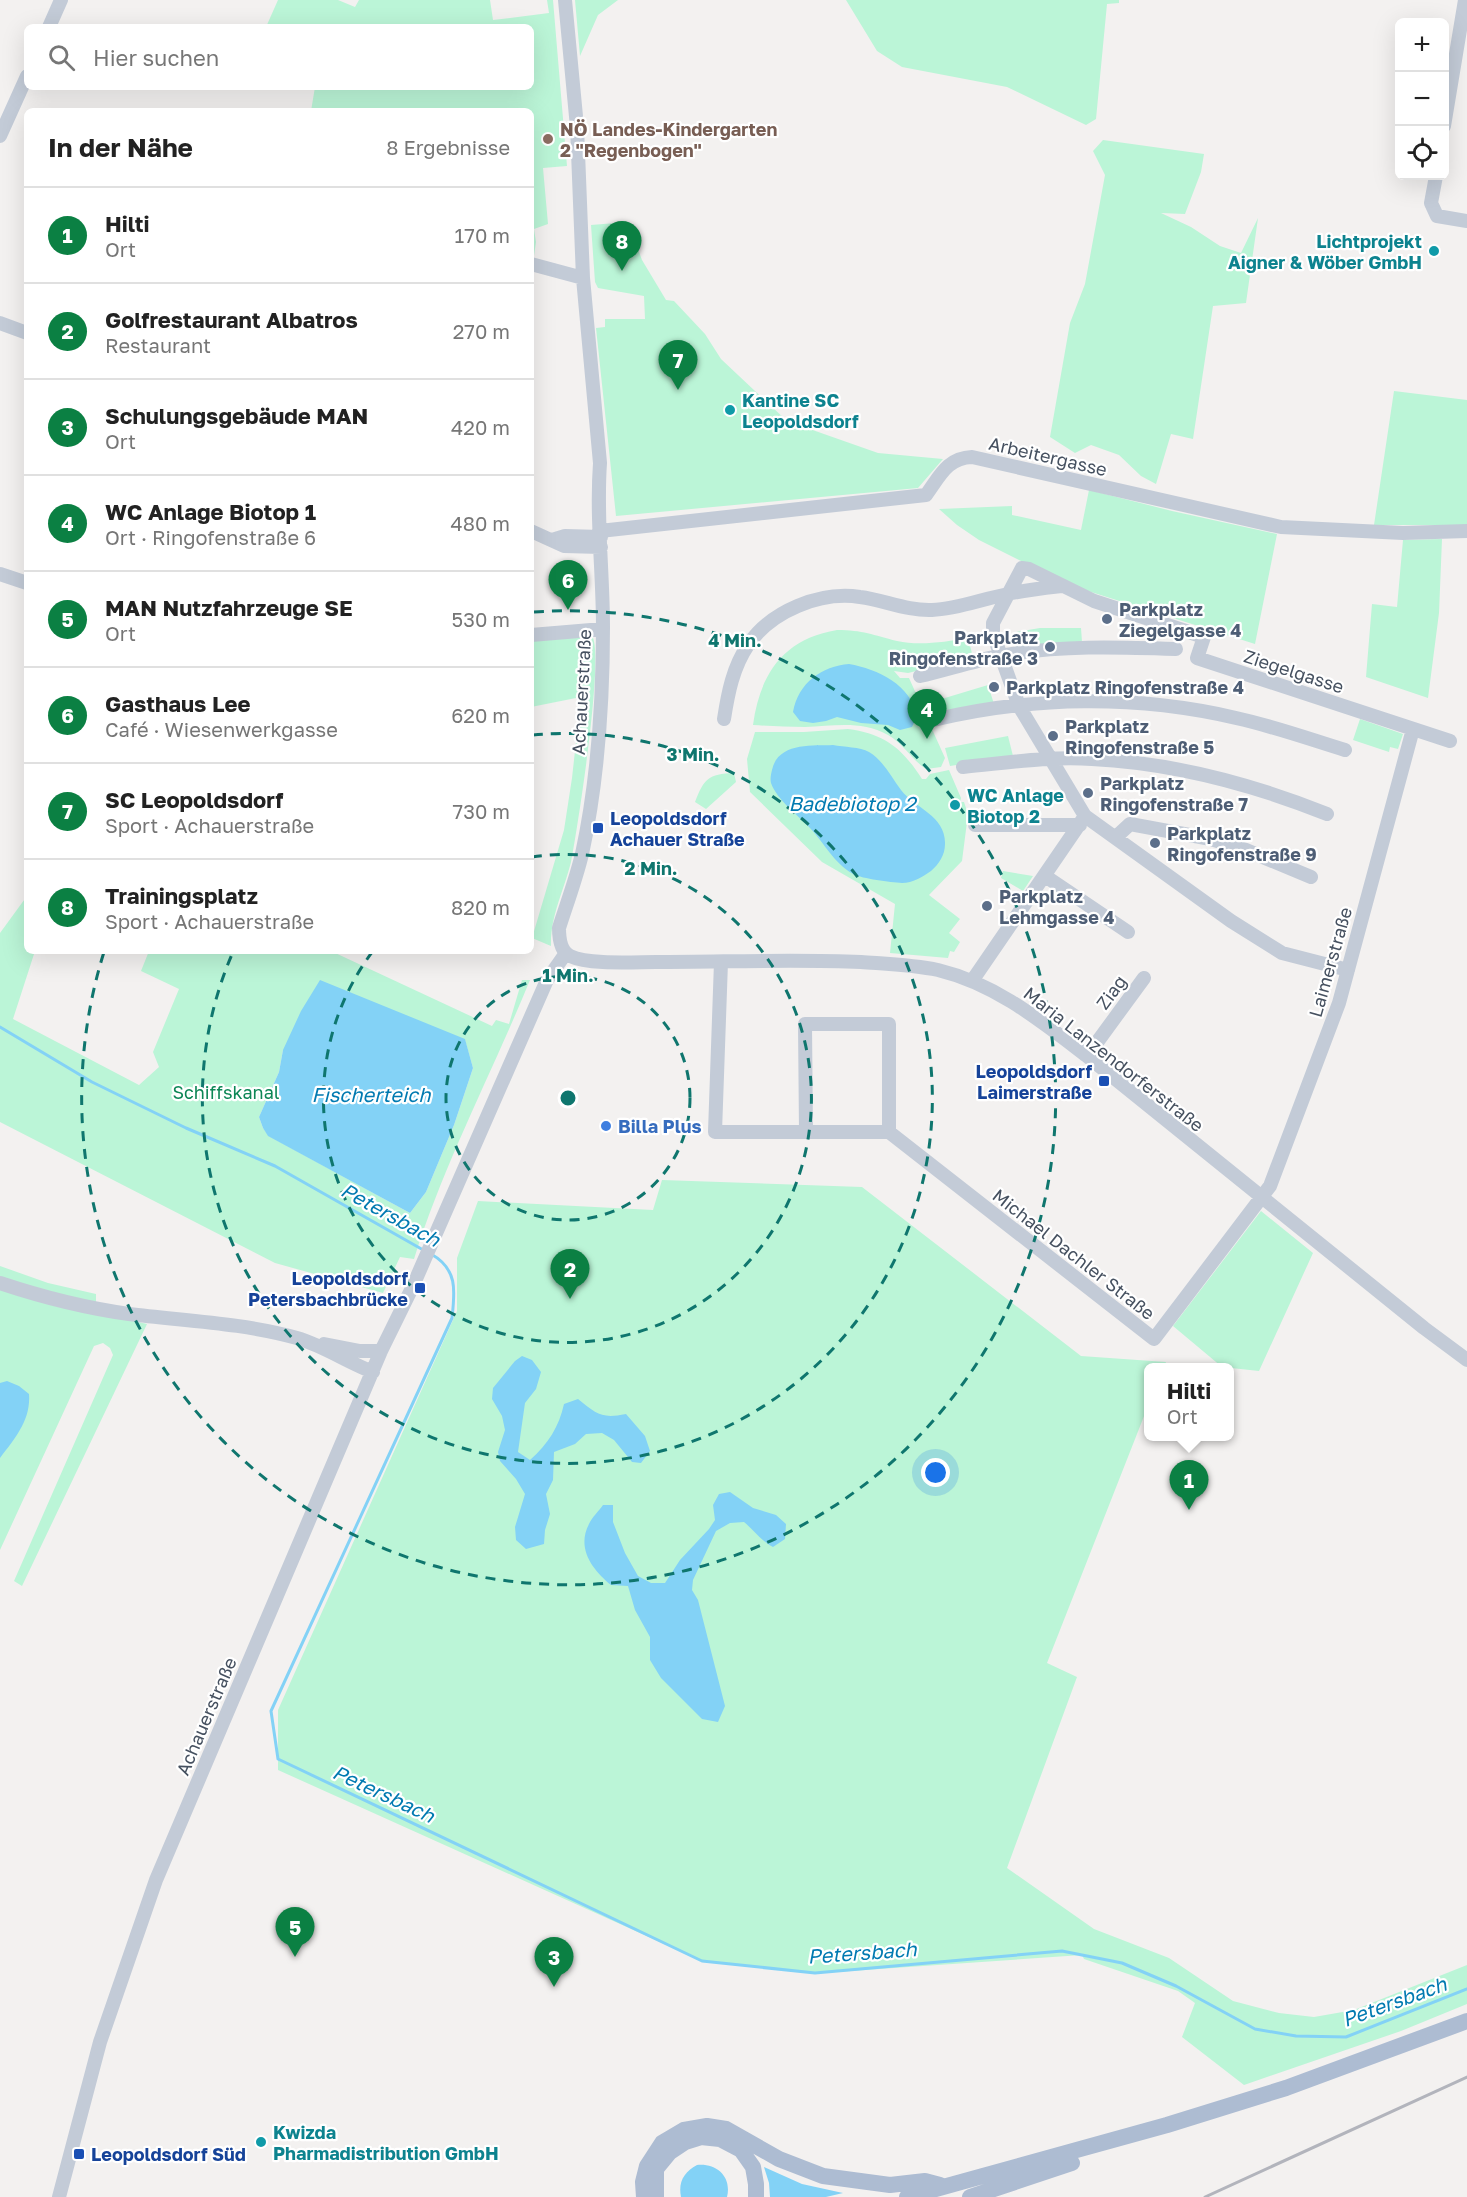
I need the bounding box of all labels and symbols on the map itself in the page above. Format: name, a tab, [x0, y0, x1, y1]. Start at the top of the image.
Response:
place label: NÖ Landes-Kindergarten 2 "Regenbogen"	[560, 118, 777, 161]
marker: NÖ Landes-Kindergarten 2 "Regenbogen"	[541, 132, 555, 146]
pin: 8	[602, 222, 642, 271]
place label: Lichtprojekt Aigner & Wöber GmbH	[1228, 230, 1422, 273]
marker: Lichtprojekt Aigner & Wöber GmbH	[1427, 244, 1441, 258]
pin: 7	[658, 340, 698, 390]
place label: Kantine SC Leopoldsdorf	[742, 389, 859, 432]
marker: Kantine SC Leopoldsdorf	[723, 403, 737, 417]
street label: Arbeitergasse	[987, 432, 1109, 480]
pin: 6	[548, 560, 588, 610]
place label: Parkplatz Ziegelgasse 4	[1119, 598, 1242, 641]
marker: Parkplatz Ziegelgasse 4	[1100, 612, 1114, 626]
place label: Parkplatz Ringofenstraße 3	[889, 626, 1038, 669]
street label: Achauerstraße	[567, 629, 595, 755]
text: 4 Min.	[708, 629, 762, 651]
marker: Parkplatz Ringofenstraße 3	[1043, 640, 1057, 654]
street label: Ziegelgasse	[1241, 644, 1347, 698]
place label: Parkplatz Ringofenstraße 4	[1006, 676, 1244, 698]
marker: Parkplatz Ringofenstraße 4	[987, 680, 1001, 694]
pin: 4	[908, 690, 946, 739]
place label: Parkplatz Ringofenstraße 5	[1065, 715, 1214, 758]
marker: Parkplatz Ringofenstraße 5	[1046, 729, 1060, 743]
text: 3 Min.	[666, 743, 720, 765]
place label: Parkplatz Ringofenstraße 7	[1100, 772, 1248, 815]
place label: WC Anlage Biotop 2	[967, 784, 1064, 827]
marker: Parkplatz Ringofenstraße 7	[1081, 786, 1095, 800]
water label: Badebiotop 2	[788, 791, 918, 815]
marker: WC Anlage Biotop 2	[948, 798, 962, 812]
place label: Leopoldsdorf Achauer Straße	[610, 807, 745, 850]
marker: Leopoldsdorf Achauer Straße	[591, 821, 605, 835]
place label: Parkplatz Ringofenstraße 9	[1167, 822, 1317, 865]
marker: Parkplatz Ringofenstraße 9	[1148, 836, 1162, 850]
text: 2 Min.	[624, 857, 678, 879]
place label: Parkplatz Lehmgasse 4	[999, 885, 1115, 928]
marker: Parkplatz Lehmgasse 4	[980, 899, 994, 913]
street label: Laimerstraße	[1304, 904, 1356, 1020]
text: 1 Min.	[542, 964, 594, 986]
street label: Ziag	[1091, 971, 1131, 1013]
street label: Maria Lanzendorferstraße	[1020, 982, 1208, 1136]
place label: Leopoldsdorf Laimerstraße	[976, 1060, 1092, 1103]
marker: Leopoldsdorf Laimerstraße	[1097, 1074, 1111, 1088]
park label: Schiffskanal	[172, 1081, 280, 1103]
water label: Fischerteich	[311, 1082, 431, 1106]
centre of rings	[558, 1088, 578, 1108]
place label: Billa Plus	[618, 1115, 702, 1137]
marker: Billa Plus	[599, 1119, 613, 1133]
water label: Petersbach	[337, 1177, 445, 1251]
street label: Michael Dachler Straße	[989, 1184, 1159, 1324]
pin: 2	[550, 1250, 590, 1299]
place label: Leopoldsdorf Petersbachbrücke	[248, 1267, 408, 1310]
marker: Leopoldsdorf Petersbachbrücke	[413, 1281, 427, 1295]
your location	[921, 1458, 950, 1487]
pin: 1	[1170, 1460, 1208, 1510]
street label: Achauerstraße	[171, 1654, 241, 1778]
water label: Petersbach	[329, 1759, 439, 1827]
pin: 5	[276, 1908, 314, 1957]
water label: Petersbach	[807, 1936, 918, 1968]
pin: 3	[534, 1938, 574, 1987]
water label: Petersbach	[1339, 1971, 1450, 2031]
place label: Kwizda Pharmadistribution GmbH	[273, 2121, 499, 2164]
marker: Kwizda Pharmadistribution GmbH	[254, 2135, 268, 2149]
place label: Leopoldsdorf Süd	[91, 2143, 246, 2165]
marker: Leopoldsdorf Süd	[72, 2147, 86, 2161]

